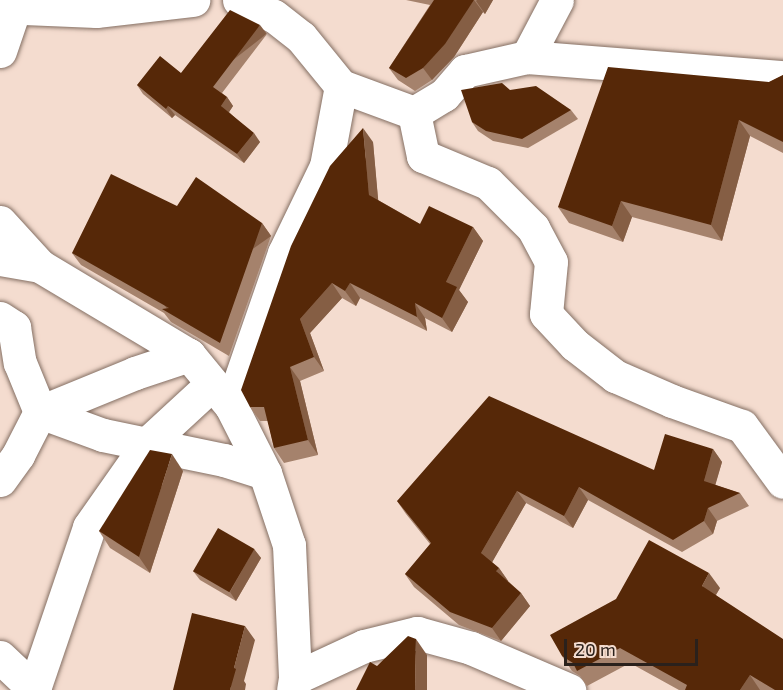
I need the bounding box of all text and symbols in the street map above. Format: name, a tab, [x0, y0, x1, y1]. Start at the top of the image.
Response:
scale bar	[567, 627, 700, 665]
text: 20 m	[575, 638, 616, 660]

